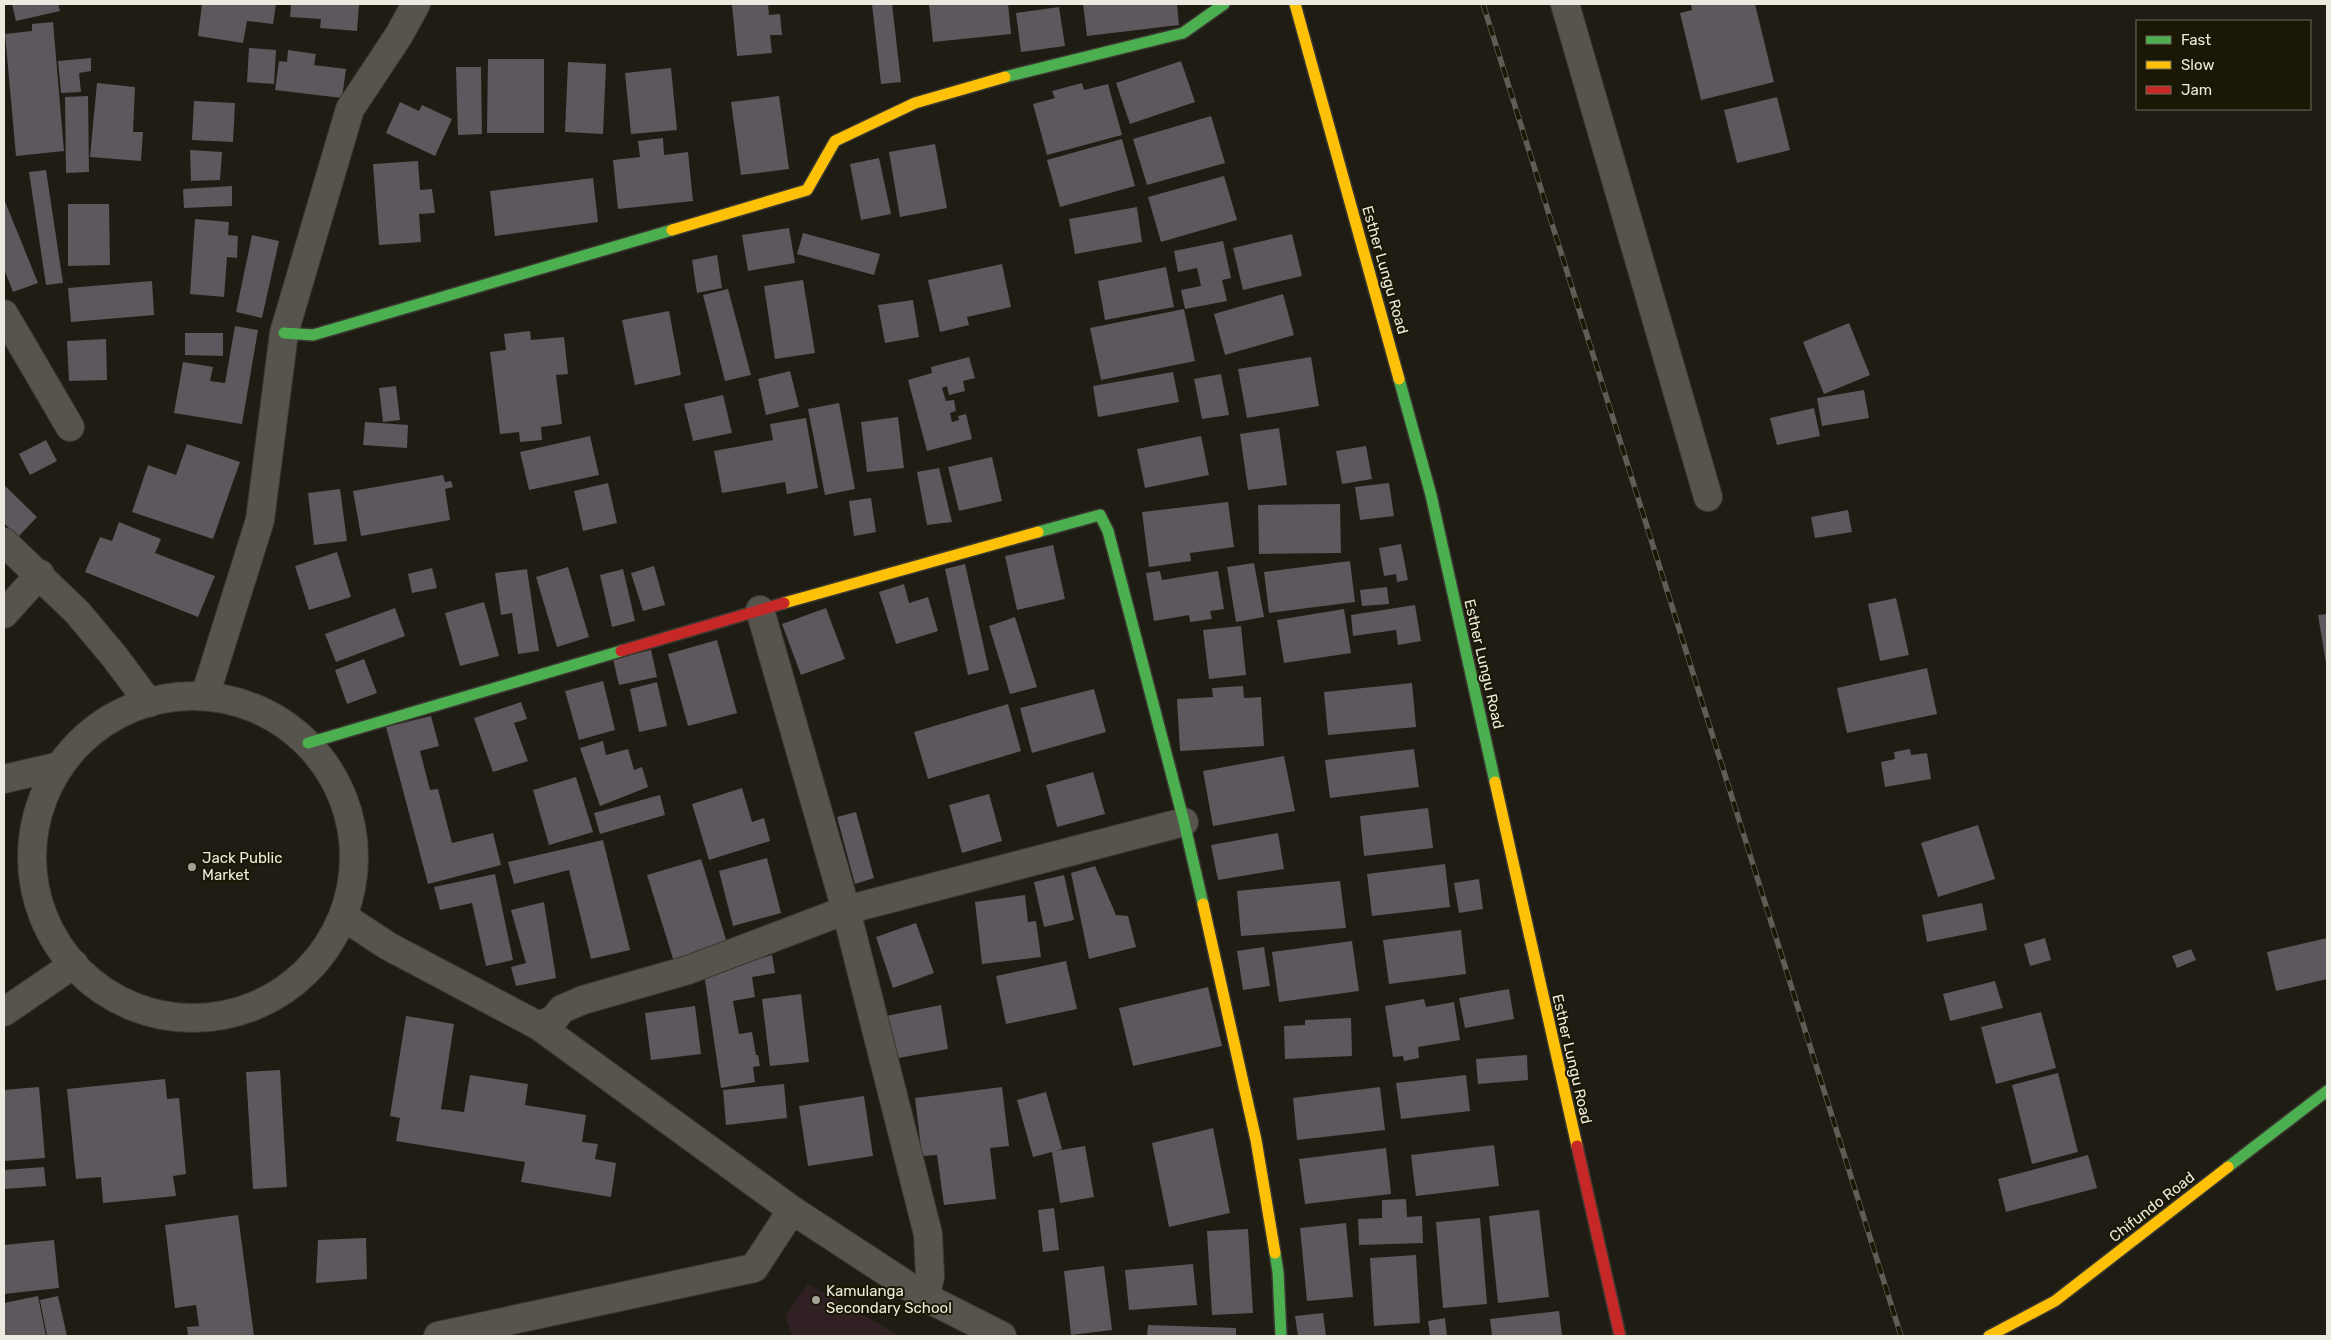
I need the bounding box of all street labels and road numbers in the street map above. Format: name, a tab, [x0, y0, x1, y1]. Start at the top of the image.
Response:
street label: Esther Lungu Road	[1358, 204, 1412, 336]
street label: Esther Lungu Road	[1460, 597, 1508, 731]
street label: Esther Lungu Road	[1548, 992, 1596, 1126]
street label: Chifundo Road	[2106, 1168, 2198, 1246]

